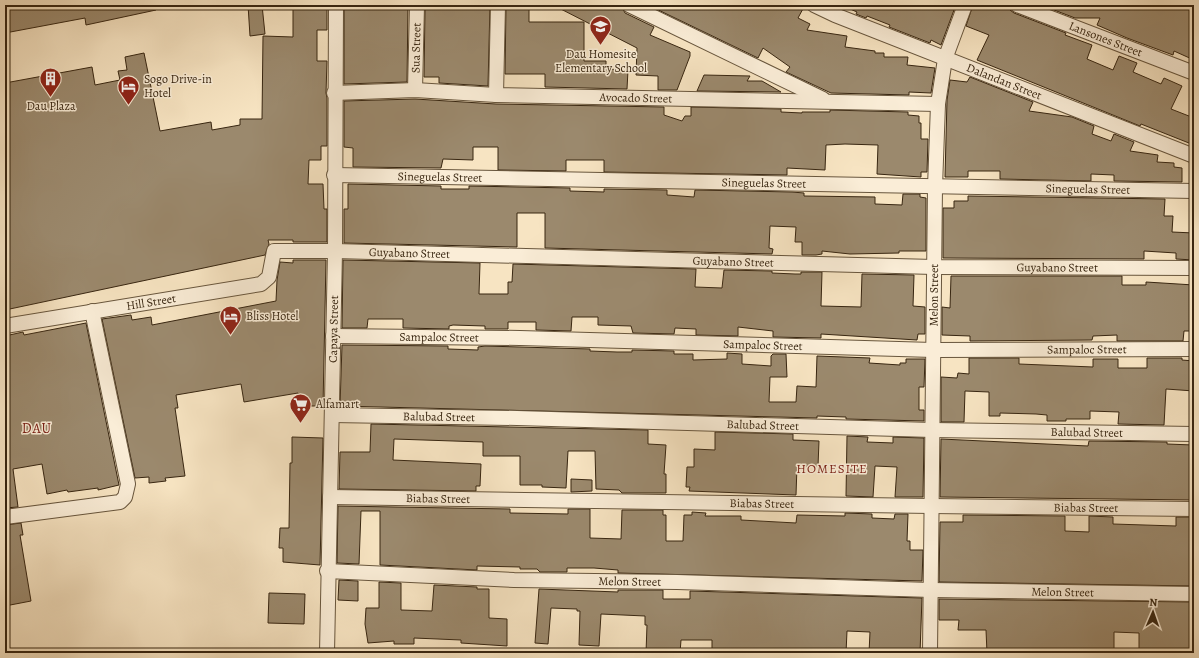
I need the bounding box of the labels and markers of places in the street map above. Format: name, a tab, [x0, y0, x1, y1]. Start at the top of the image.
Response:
school or university icon: Dau Homesite Elementary School	[588, 14, 614, 47]
place label: Dau Homesite Elementary School	[555, 46, 647, 76]
building icon: Dau Plaza	[38, 66, 64, 99]
place label: Sogo Drive-in Hotel	[144, 71, 212, 101]
hotel icon: Sogo Drive-in Hotel	[115, 73, 141, 106]
place label: Dau Plaza	[26, 98, 76, 114]
hotel icon: Bliss Hotel	[218, 303, 244, 336]
place label: Bliss Hotel	[246, 308, 299, 324]
supermarket icon: Alfamart	[287, 391, 313, 424]
place label: Alfamart	[315, 396, 359, 412]

